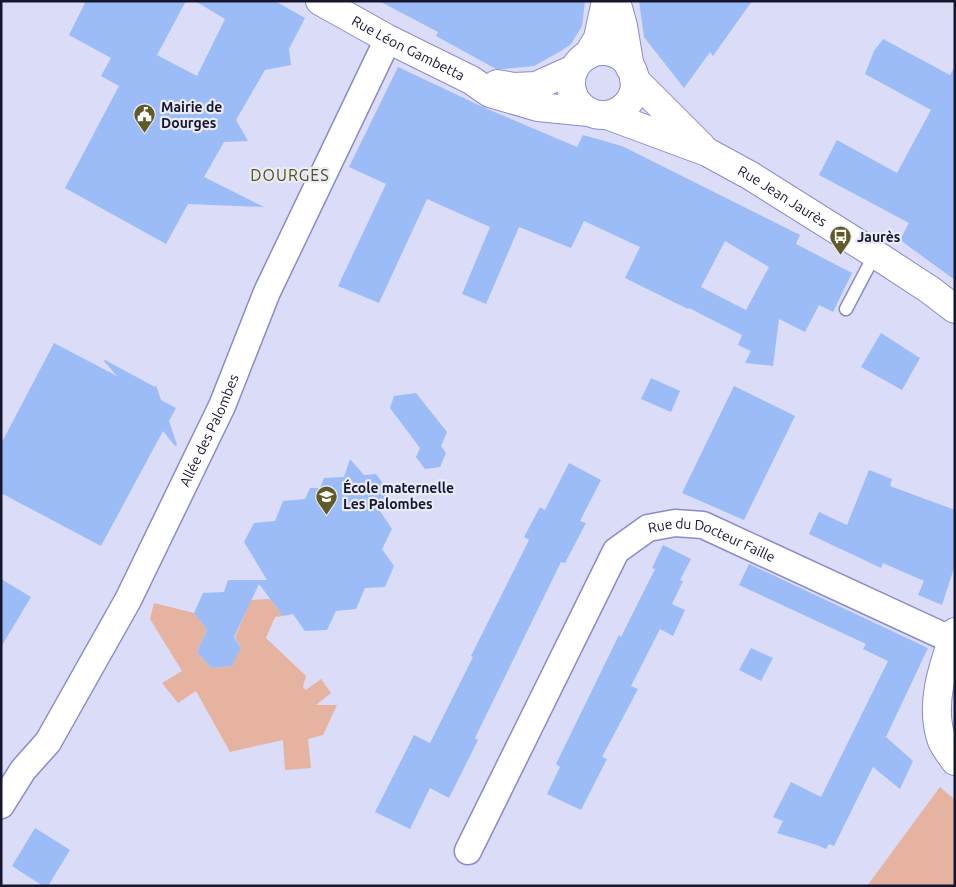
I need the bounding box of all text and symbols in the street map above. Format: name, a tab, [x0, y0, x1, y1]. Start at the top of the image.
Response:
street label: Rue Léon Gambetta	[349, 12, 467, 84]
place label: Mairie de Dourges	[161, 99, 222, 131]
public building icon: Mairie de Dourges	[133, 103, 157, 134]
street label: Rue Jean Jaurès	[735, 162, 830, 230]
district label: DOURGES	[250, 166, 330, 184]
bus stop icon: Jaurès	[829, 225, 853, 256]
place label: Jaurès	[857, 229, 901, 245]
street label: Allée des Palombes	[176, 372, 242, 489]
place label: École maternelle Les Palombes	[343, 479, 454, 512]
school or university icon: École maternelle Les Palombes	[315, 484, 339, 515]
street label: Rue du Docteur Faille	[647, 515, 778, 565]

